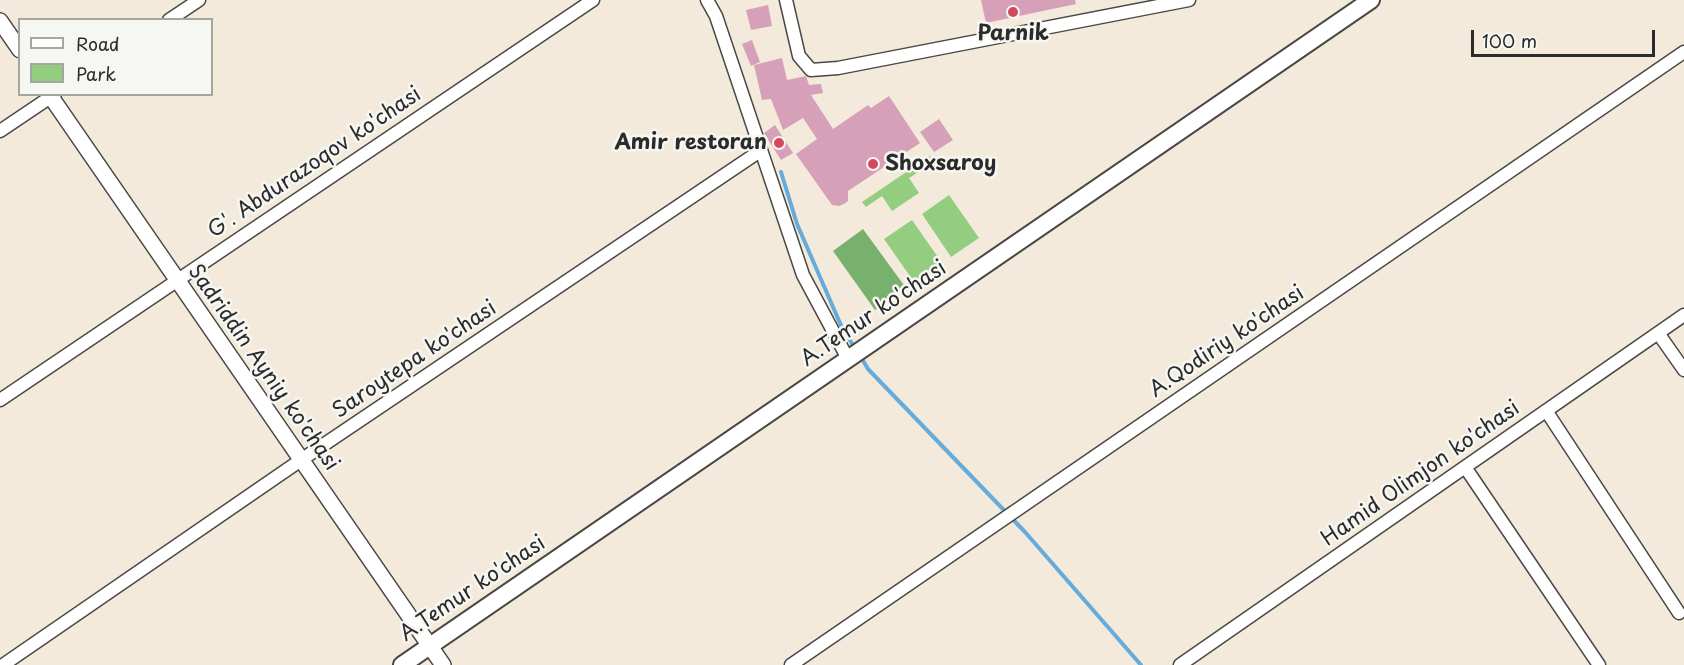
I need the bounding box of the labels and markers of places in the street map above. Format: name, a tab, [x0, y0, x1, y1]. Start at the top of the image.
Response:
marker: Parnik	[1006, 5, 1020, 19]
place label: Parnik	[977, 21, 1049, 47]
place label: Amir restoran	[614, 130, 767, 156]
marker: Amir restoran	[772, 136, 786, 150]
place label: Shoxsaroy	[885, 151, 996, 177]
marker: Shoxsaroy	[866, 157, 880, 171]

